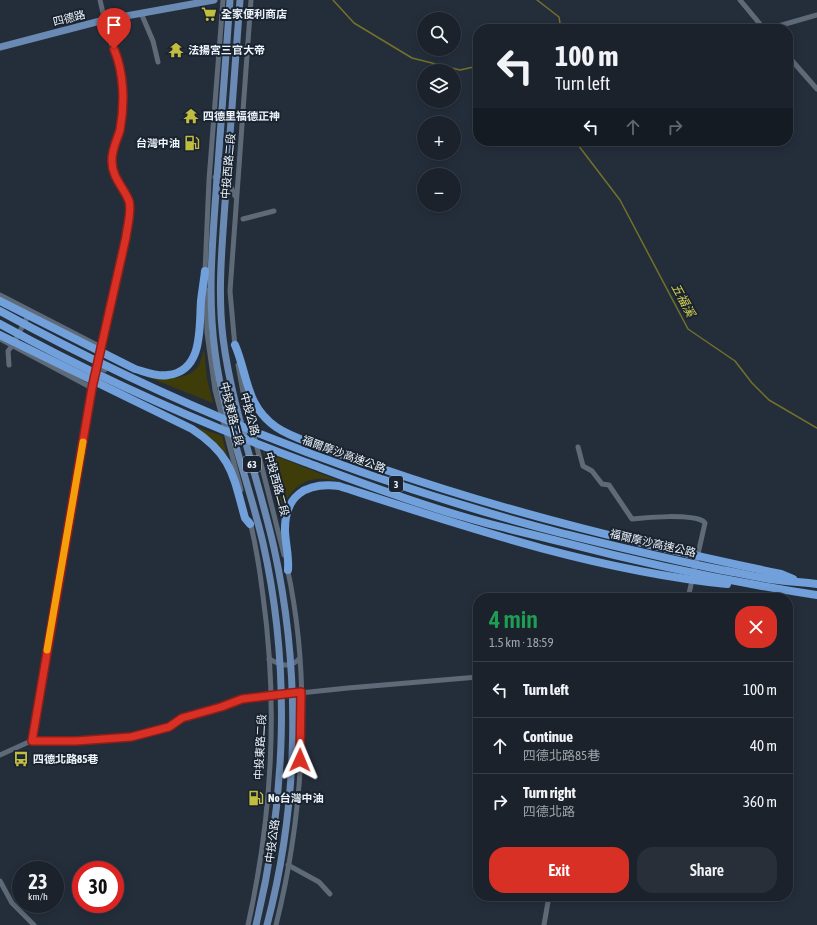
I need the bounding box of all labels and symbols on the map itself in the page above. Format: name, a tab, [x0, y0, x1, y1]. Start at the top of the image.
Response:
supermarket icon: 全家便利商店	[200, 5, 218, 23]
street label: 四德路	[52, 8, 86, 28]
pin	[97, 8, 131, 49]
place label: 全家便利商店	[221, 8, 287, 20]
temple icon: 法揚宮三官大帝	[167, 41, 185, 59]
place label: 法揚宮三官大帝	[188, 44, 265, 56]
temple icon: 四德里福德正神	[182, 107, 200, 125]
place label: 四德里福德正神	[203, 110, 280, 122]
street label: 中投西路二段	[219, 133, 237, 199]
fuel station icon: 台灣中油	[183, 134, 201, 152]
place label: 台灣中油	[136, 137, 180, 149]
water label: 五福溪	[668, 281, 699, 321]
street label: 中投東路二段	[218, 381, 246, 447]
street label: 中投公路	[239, 391, 261, 437]
street label: 福爾摩沙高速公路	[301, 433, 387, 475]
street label: 中投西路二段	[263, 451, 291, 517]
road number: 63	[243, 456, 261, 472]
road number: 3	[389, 476, 403, 492]
street label: 福爾摩沙高速公路	[609, 527, 697, 559]
street label: 中投東路二段	[252, 714, 268, 780]
position arrow	[279, 739, 321, 781]
bus stop icon: 四德北路85巷	[12, 750, 30, 768]
place label: 四德北路85巷	[33, 753, 98, 765]
fuel station icon: No台灣中油	[247, 789, 265, 807]
place label: No台灣中油	[268, 792, 324, 804]
street label: 中投公路	[263, 818, 281, 864]
speed limit sign: 30	[72, 861, 124, 913]

